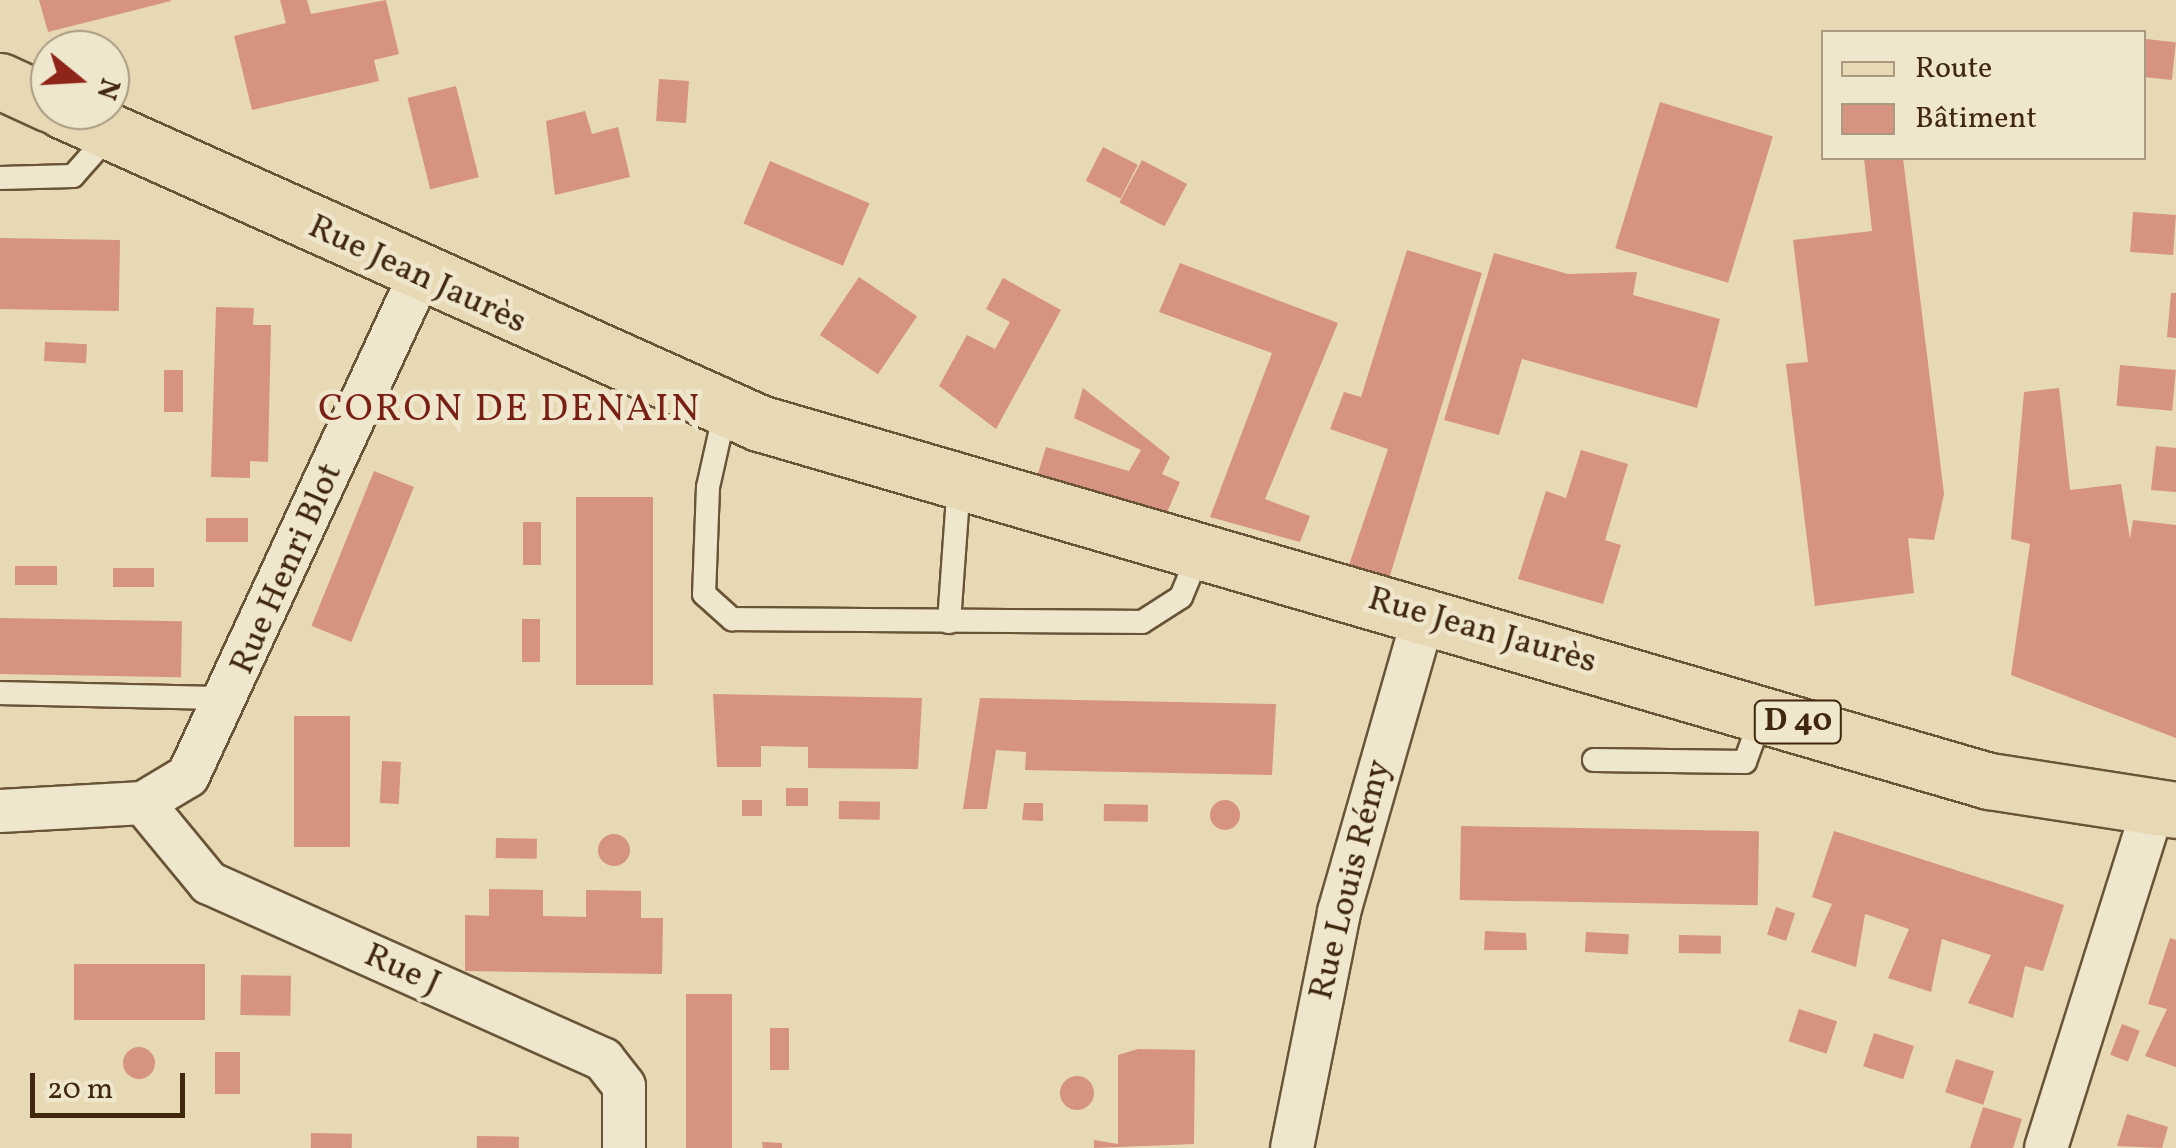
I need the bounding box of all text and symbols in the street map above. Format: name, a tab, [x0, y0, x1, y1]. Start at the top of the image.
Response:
north arrow	[30, 30, 130, 130]
legend	[1821, 30, 2146, 160]
text: Route	[1915, 48, 1992, 90]
text: N	[85, 73, 129, 104]
text: Bâtiment	[1915, 98, 2037, 140]
street label: Rue Jean Jaurès	[301, 206, 533, 344]
district label: CORON DE DENAIN	[318, 388, 702, 434]
street label: Rue Henri Blot	[222, 457, 352, 681]
street label: Rue Jean Jaurès	[1363, 578, 1601, 684]
road number: D 40	[1753, 695, 1843, 749]
street label: Rue Louis Rémy	[1301, 756, 1401, 1004]
street label: Rue J	[357, 935, 447, 1005]
scale bar	[35, 1053, 190, 1115]
text: 20 m	[47, 1069, 113, 1111]

